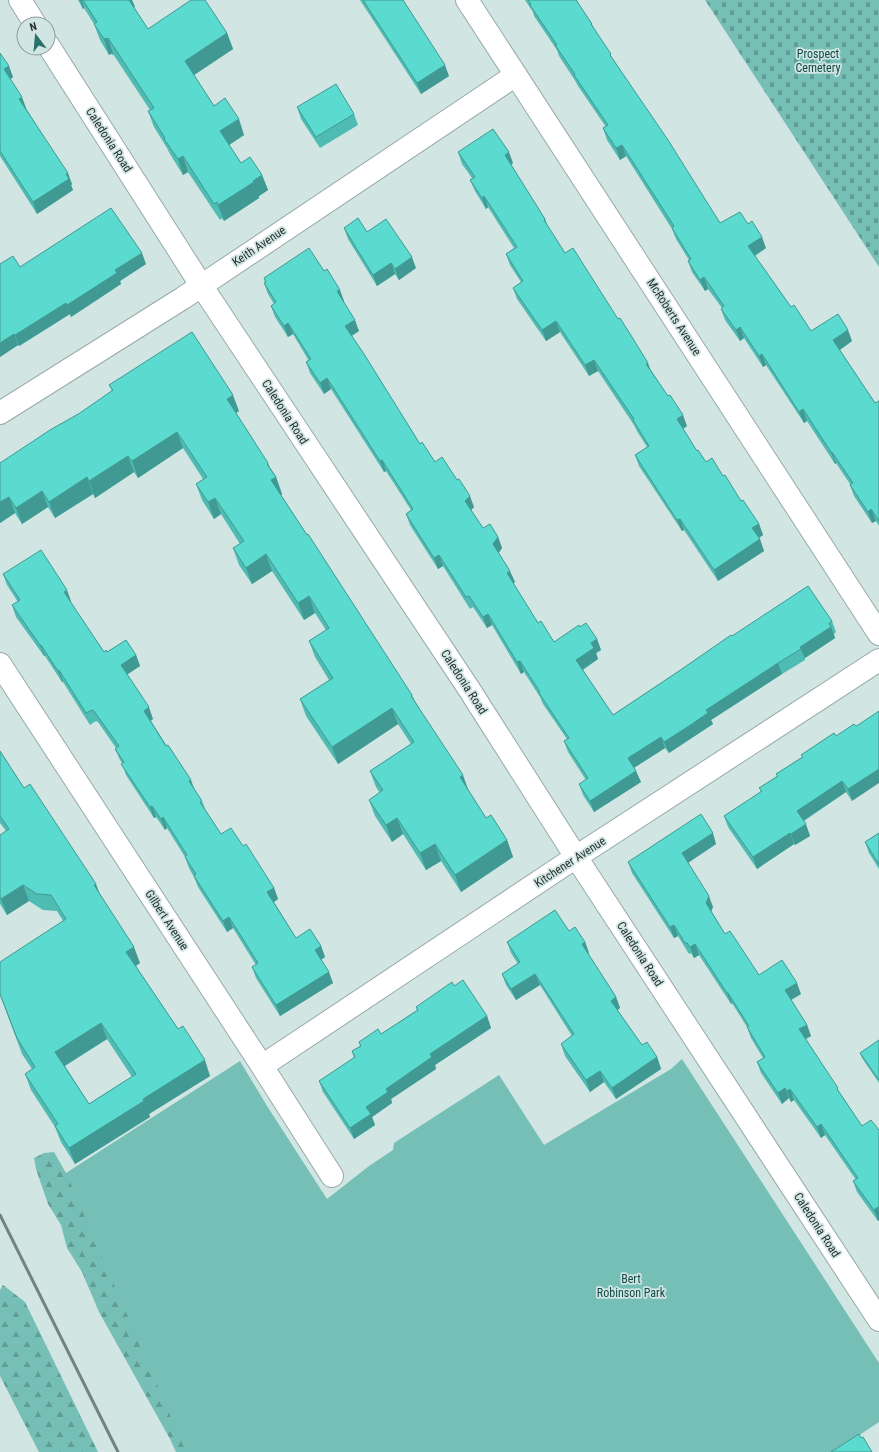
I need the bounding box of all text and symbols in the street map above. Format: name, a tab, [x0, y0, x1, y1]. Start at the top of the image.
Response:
north arrow	[16, 16, 56, 56]
text: N	[28, 20, 39, 34]
park label: Prospect Cemetery	[795, 47, 841, 75]
street label: Caledonia Road	[83, 105, 135, 175]
street label: Keith Avenue	[230, 223, 289, 269]
street label: McRoberts Avenue	[644, 276, 704, 358]
street label: Caledonia Road	[259, 377, 311, 447]
street label: Caledonia Road	[438, 647, 490, 717]
street label: Kitchener Avenue	[532, 834, 609, 890]
street label: Gilbert Avenue	[142, 887, 192, 953]
street label: Caledonia Road	[614, 919, 666, 989]
street label: Caledonia Road	[791, 1190, 843, 1260]
park label: Bert Robinson Park	[597, 1272, 666, 1300]

